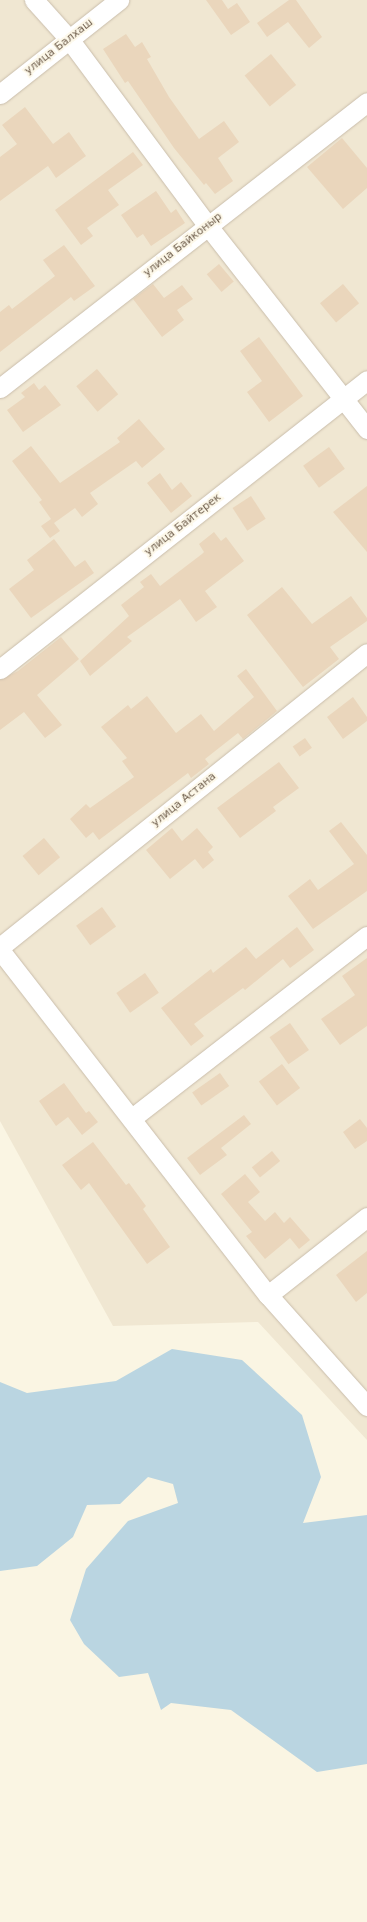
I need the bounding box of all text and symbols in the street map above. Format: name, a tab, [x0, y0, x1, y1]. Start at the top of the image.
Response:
street label: улица Балхаш	[22, 16, 96, 78]
street label: улица Байконыр	[141, 210, 225, 280]
street label: улица Байтерек	[142, 491, 224, 559]
street label: улица Астана	[149, 770, 219, 830]

